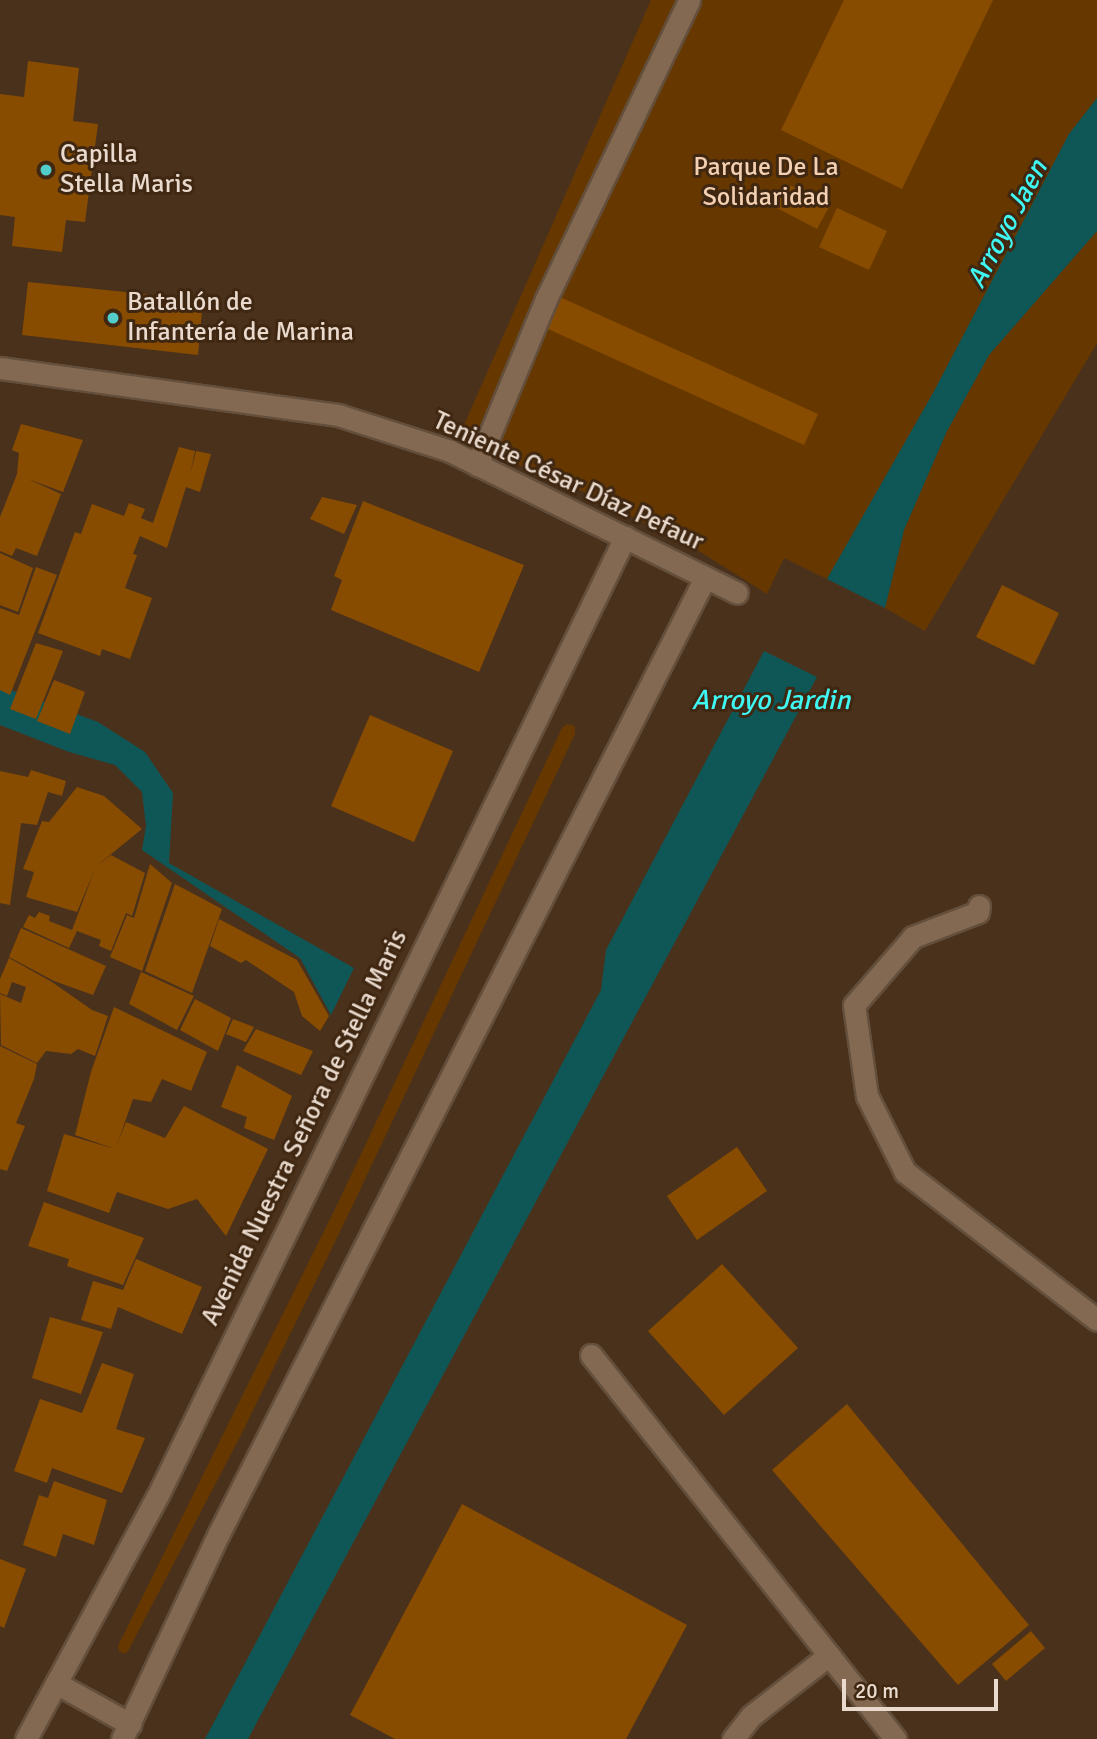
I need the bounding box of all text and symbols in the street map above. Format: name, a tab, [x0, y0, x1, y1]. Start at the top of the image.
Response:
place label: Capilla Stella Maris	[60, 139, 193, 200]
park label: Parque De La Solidaridad	[693, 152, 839, 214]
water label: Arroyo Jaen	[959, 154, 1055, 294]
marker: Capilla Stella Maris	[38, 162, 54, 178]
place label: Batallón de Infantería de Marina	[127, 287, 354, 348]
marker: Batallón de Infantería de Marina	[105, 310, 121, 326]
street label: Teniente César Díaz Pefaur	[428, 405, 708, 559]
water label: Arroyo Jardin	[692, 683, 850, 717]
street label: Avenida Nuestra Señora de Stella Maris	[195, 925, 415, 1331]
scale bar	[845, 1666, 1001, 1710]
text: 20 m	[855, 1678, 899, 1704]

